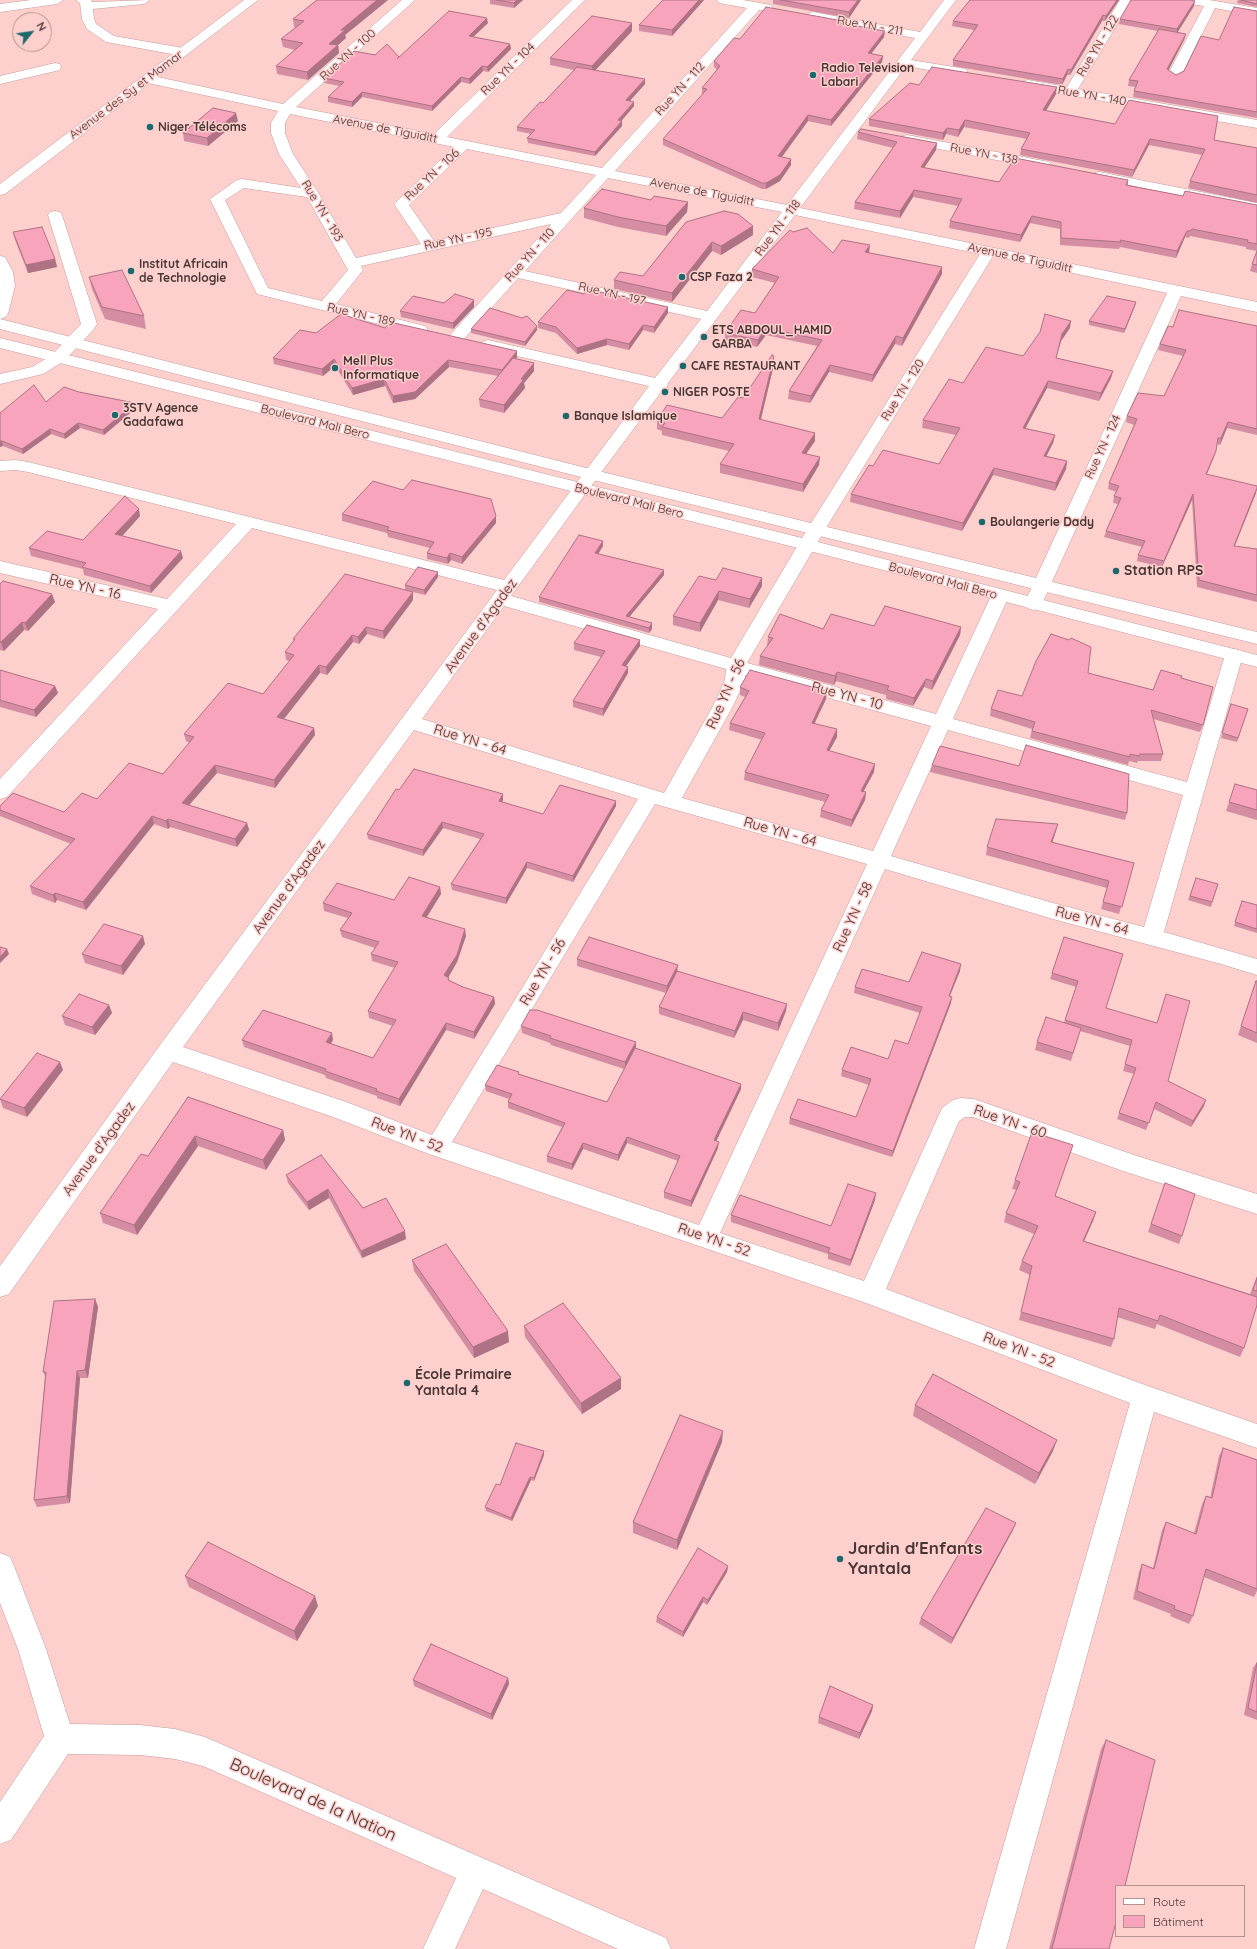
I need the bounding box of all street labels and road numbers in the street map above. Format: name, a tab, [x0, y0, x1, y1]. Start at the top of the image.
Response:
street label: Rue YN - 211	[836, 13, 904, 39]
street label: Rue YN - 122	[1074, 13, 1122, 79]
street label: Rue YN - 100	[317, 26, 379, 84]
street label: Rue YN - 104	[478, 40, 538, 98]
street label: Avenue des Sy et Mamar	[66, 48, 186, 142]
street label: Rue YN - 112	[652, 59, 708, 119]
street label: Rue YN - 140	[1057, 83, 1127, 109]
street label: Avenue de Tiguiditt	[331, 112, 439, 146]
street label: Rue YN - 138	[949, 140, 1019, 168]
street label: Rue YN - 106	[402, 146, 462, 204]
street label: Avenue de Tiguiditt	[648, 175, 756, 209]
street label: Rue YN - 193	[298, 178, 346, 244]
street label: Rue YN - 118	[752, 197, 804, 259]
street label: Rue YN - 195	[423, 225, 493, 253]
street label: Rue YN - 110	[502, 225, 558, 285]
street label: Avenue de Tiguiditt	[967, 240, 1073, 276]
street label: Rue YN - 197	[577, 279, 647, 309]
street label: Rue YN - 189	[326, 300, 396, 330]
street label: Rue YN - 120	[878, 357, 928, 423]
street label: Boulevard Mali Bero	[259, 402, 371, 442]
street label: Rue YN - 124	[1082, 413, 1124, 481]
street label: Boulevard Mali Bero	[573, 481, 685, 521]
street label: Boulevard Mali Bero	[887, 560, 999, 602]
street label: Rue YN - 16	[48, 571, 122, 603]
street label: Avenue d'Agadez	[441, 576, 521, 676]
street label: Rue YN - 56	[703, 656, 749, 732]
street label: Rue YN - 10	[809, 678, 885, 714]
street label: Rue YN - 64	[432, 721, 508, 759]
street label: Rue YN - 64	[742, 814, 818, 850]
street label: Avenue d'Agadez	[249, 837, 329, 937]
street label: Rue YN - 58	[829, 879, 877, 955]
street label: Rue YN - 64	[1054, 903, 1130, 939]
street label: Rue YN - 56	[516, 935, 570, 1009]
street label: Avenue d'Agadez	[59, 1099, 139, 1199]
street label: Rue YN - 60	[971, 1102, 1049, 1142]
street label: Rue YN - 52	[369, 1114, 445, 1156]
street label: Rue YN - 52	[676, 1220, 752, 1260]
street label: Rue YN - 52	[981, 1329, 1057, 1371]
street label: Boulevard de la Nation	[227, 1754, 399, 1846]

